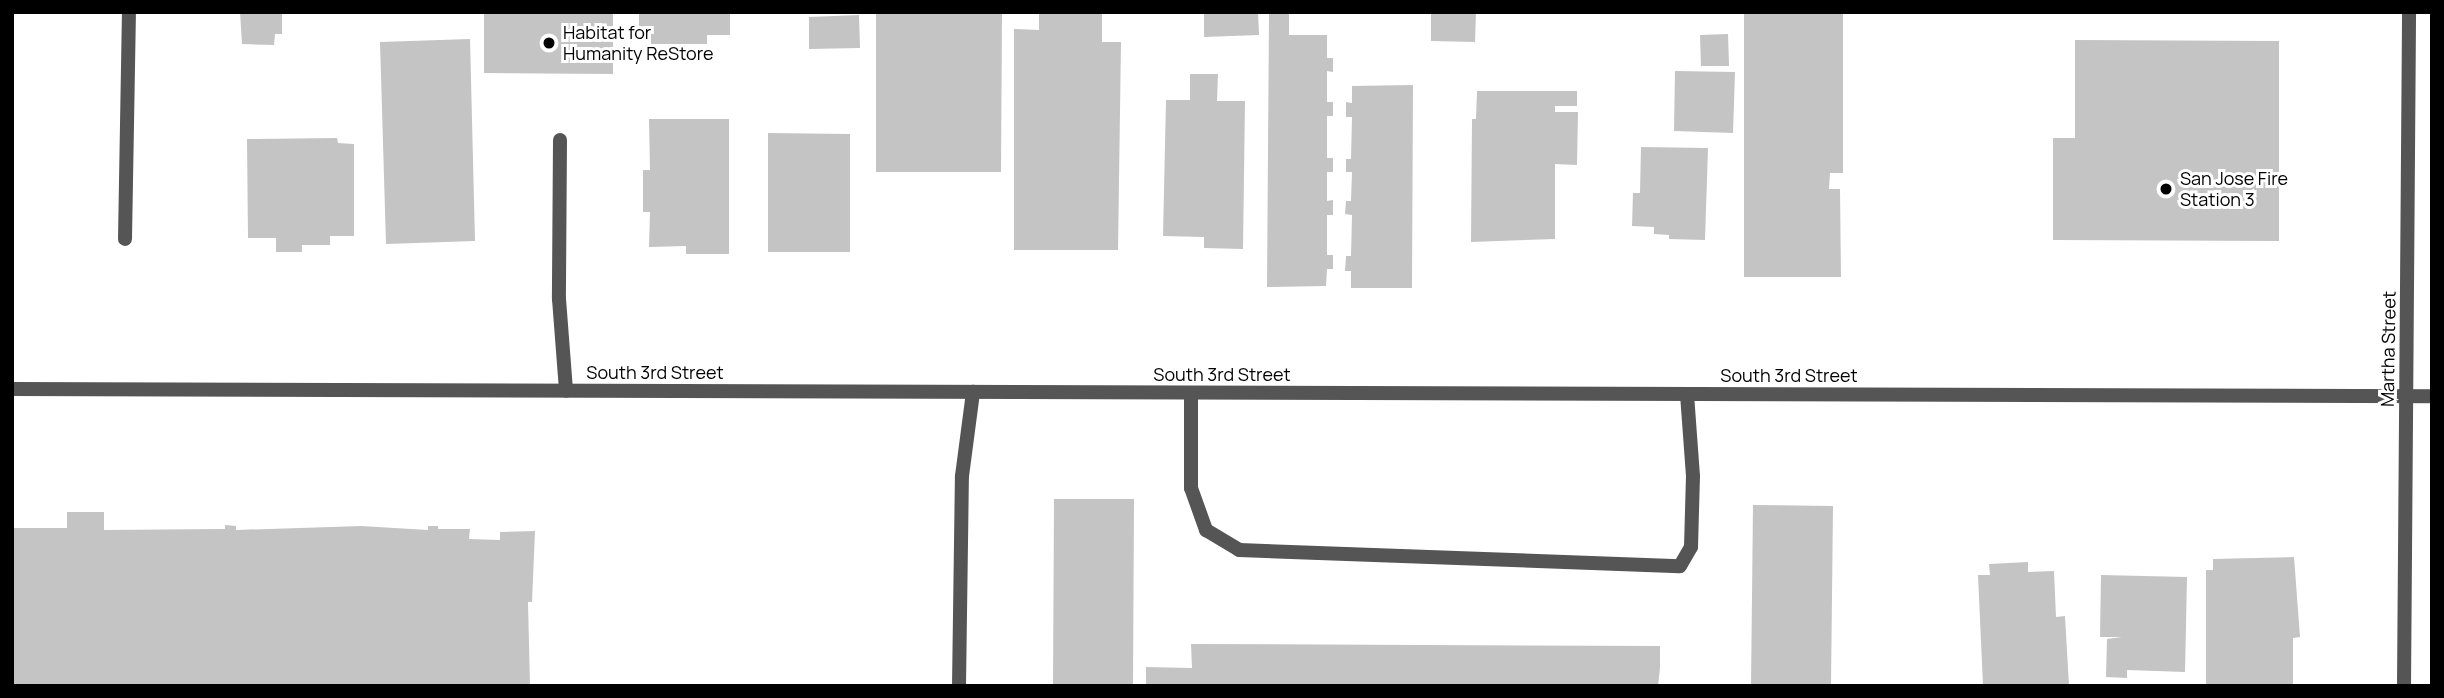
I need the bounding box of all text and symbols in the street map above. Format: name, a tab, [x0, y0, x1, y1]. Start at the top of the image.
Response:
place label: Habitat for Humanity ReStore	[563, 22, 713, 64]
marker: Habitat for Humanity ReStore	[541, 35, 557, 51]
place label: San Jose Fire Station 3	[2180, 168, 2288, 210]
marker: San Jose Fire Station 3	[2158, 181, 2174, 197]
street label: Martha Street	[2376, 291, 2400, 407]
street label: South 3rd Street	[586, 361, 724, 383]
street label: South 3rd Street	[1153, 363, 1291, 385]
street label: South 3rd Street	[1720, 364, 1858, 386]

